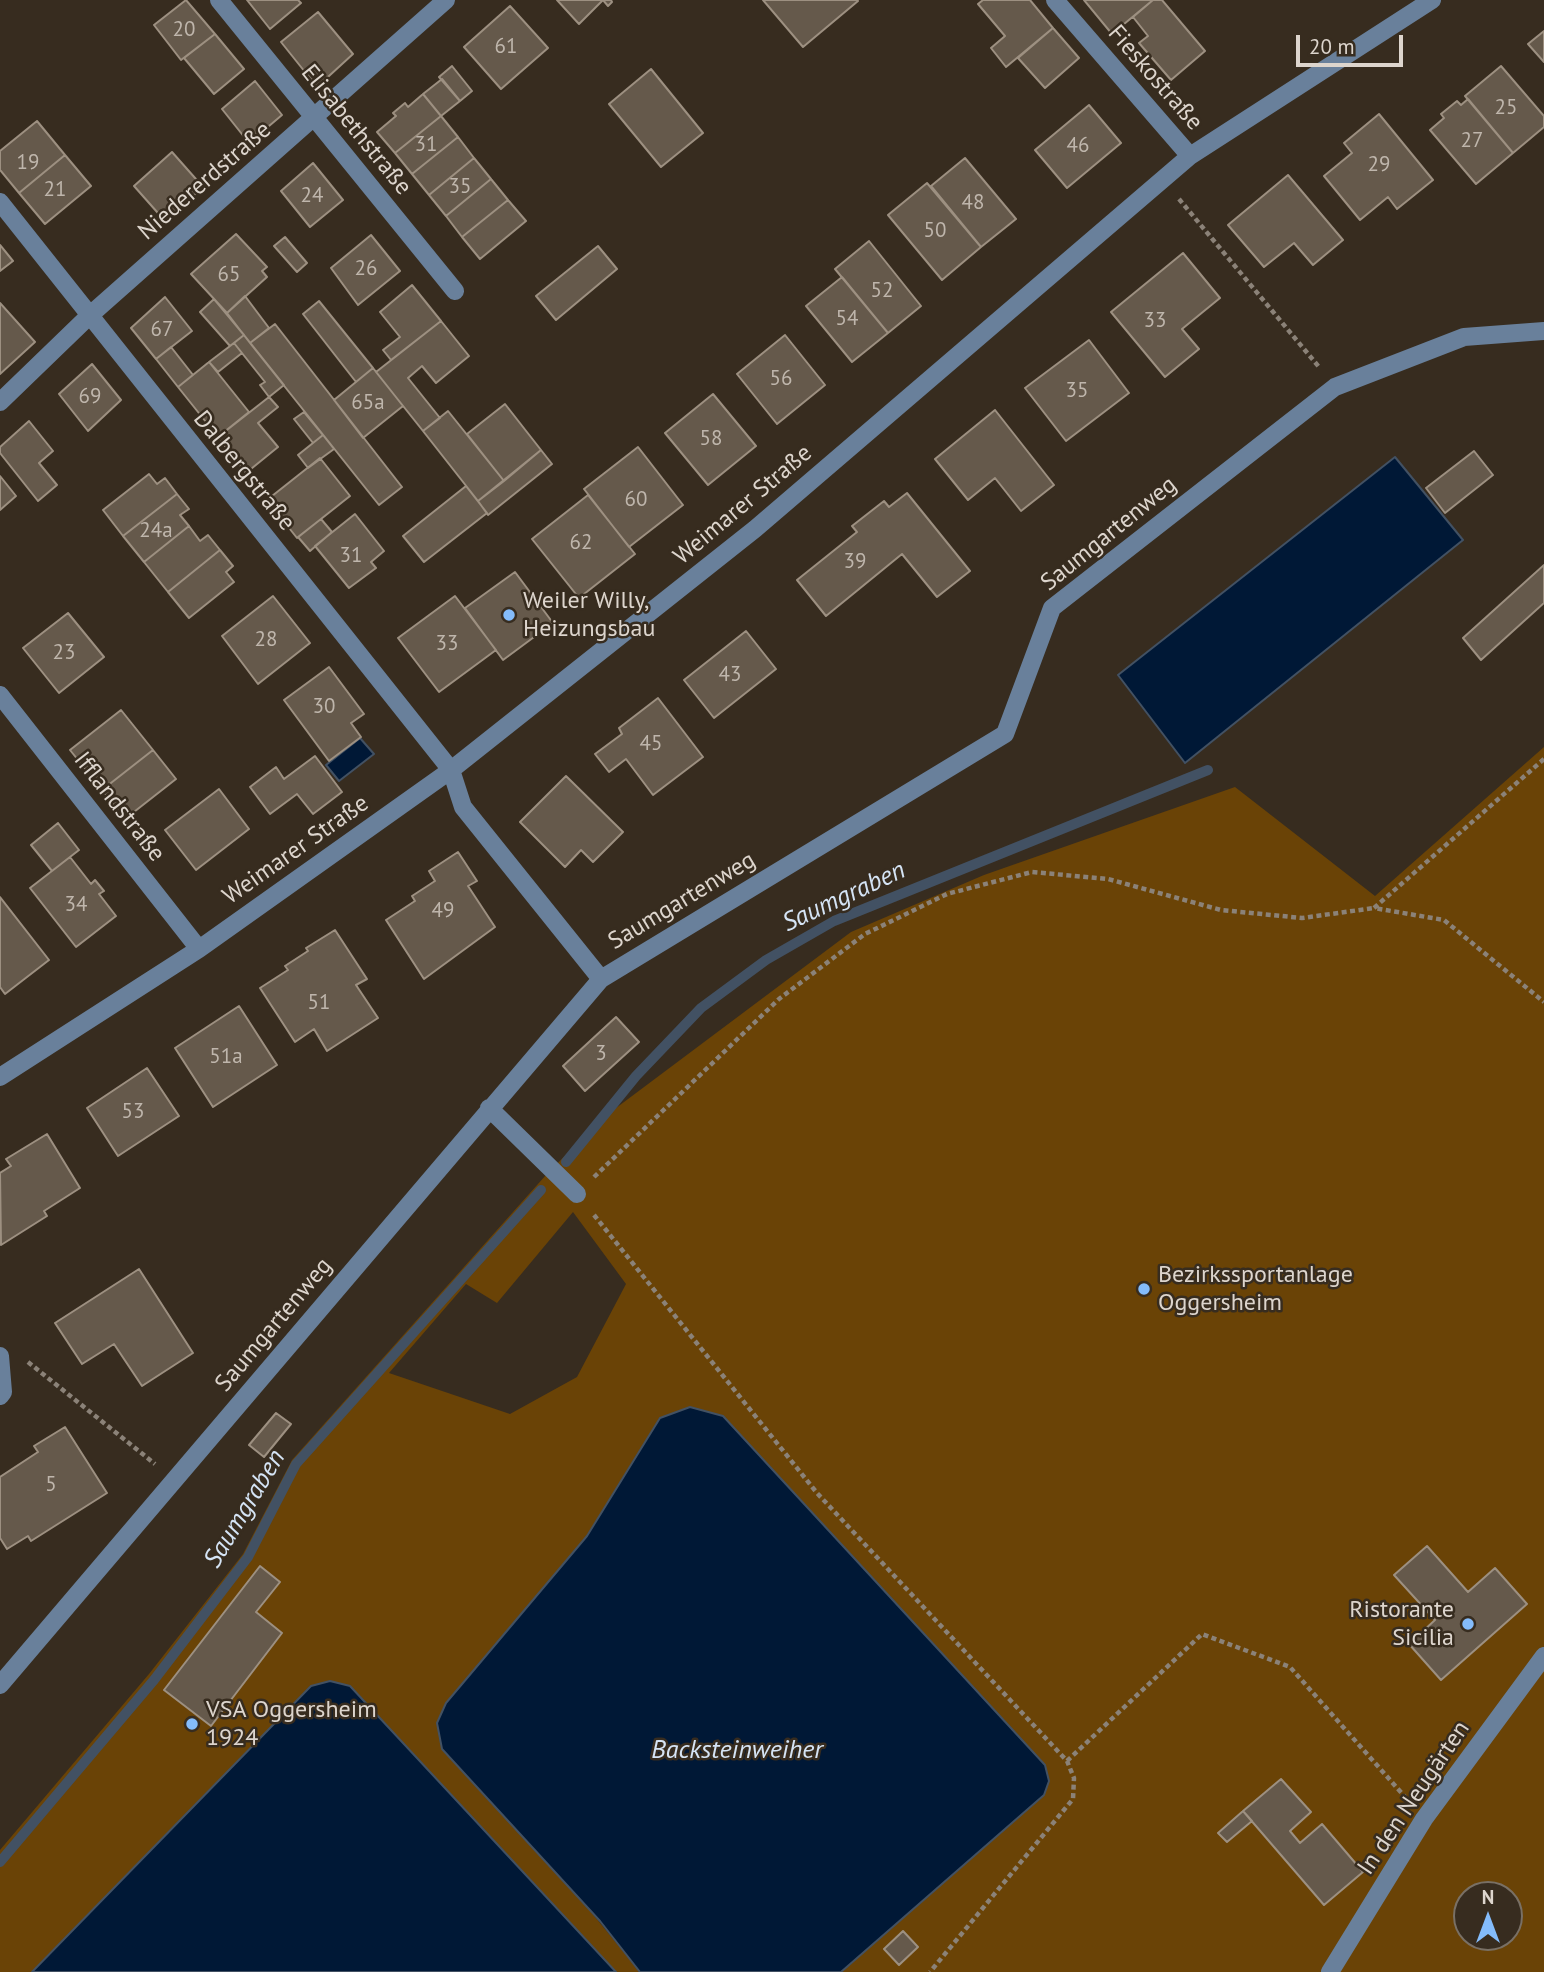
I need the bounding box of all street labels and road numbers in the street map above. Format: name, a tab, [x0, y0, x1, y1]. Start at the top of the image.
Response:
street label: Fieskostraße	[1102, 20, 1208, 136]
street label: Elisabethstraße	[295, 59, 417, 201]
street label: Niedererdstraße	[133, 116, 277, 246]
street label: Dalbergstraße	[187, 405, 301, 537]
street label: Weimarer Straße	[668, 439, 818, 571]
street label: Saumgartenweg	[1035, 471, 1183, 597]
street label: Ifflandstraße	[67, 746, 171, 868]
street label: Weimarer Straße	[218, 789, 374, 911]
street label: Saumgartenweg	[603, 846, 761, 956]
street label: Saumgartenweg	[210, 1252, 338, 1398]
street label: In den Neugärten	[1352, 1716, 1476, 1880]

